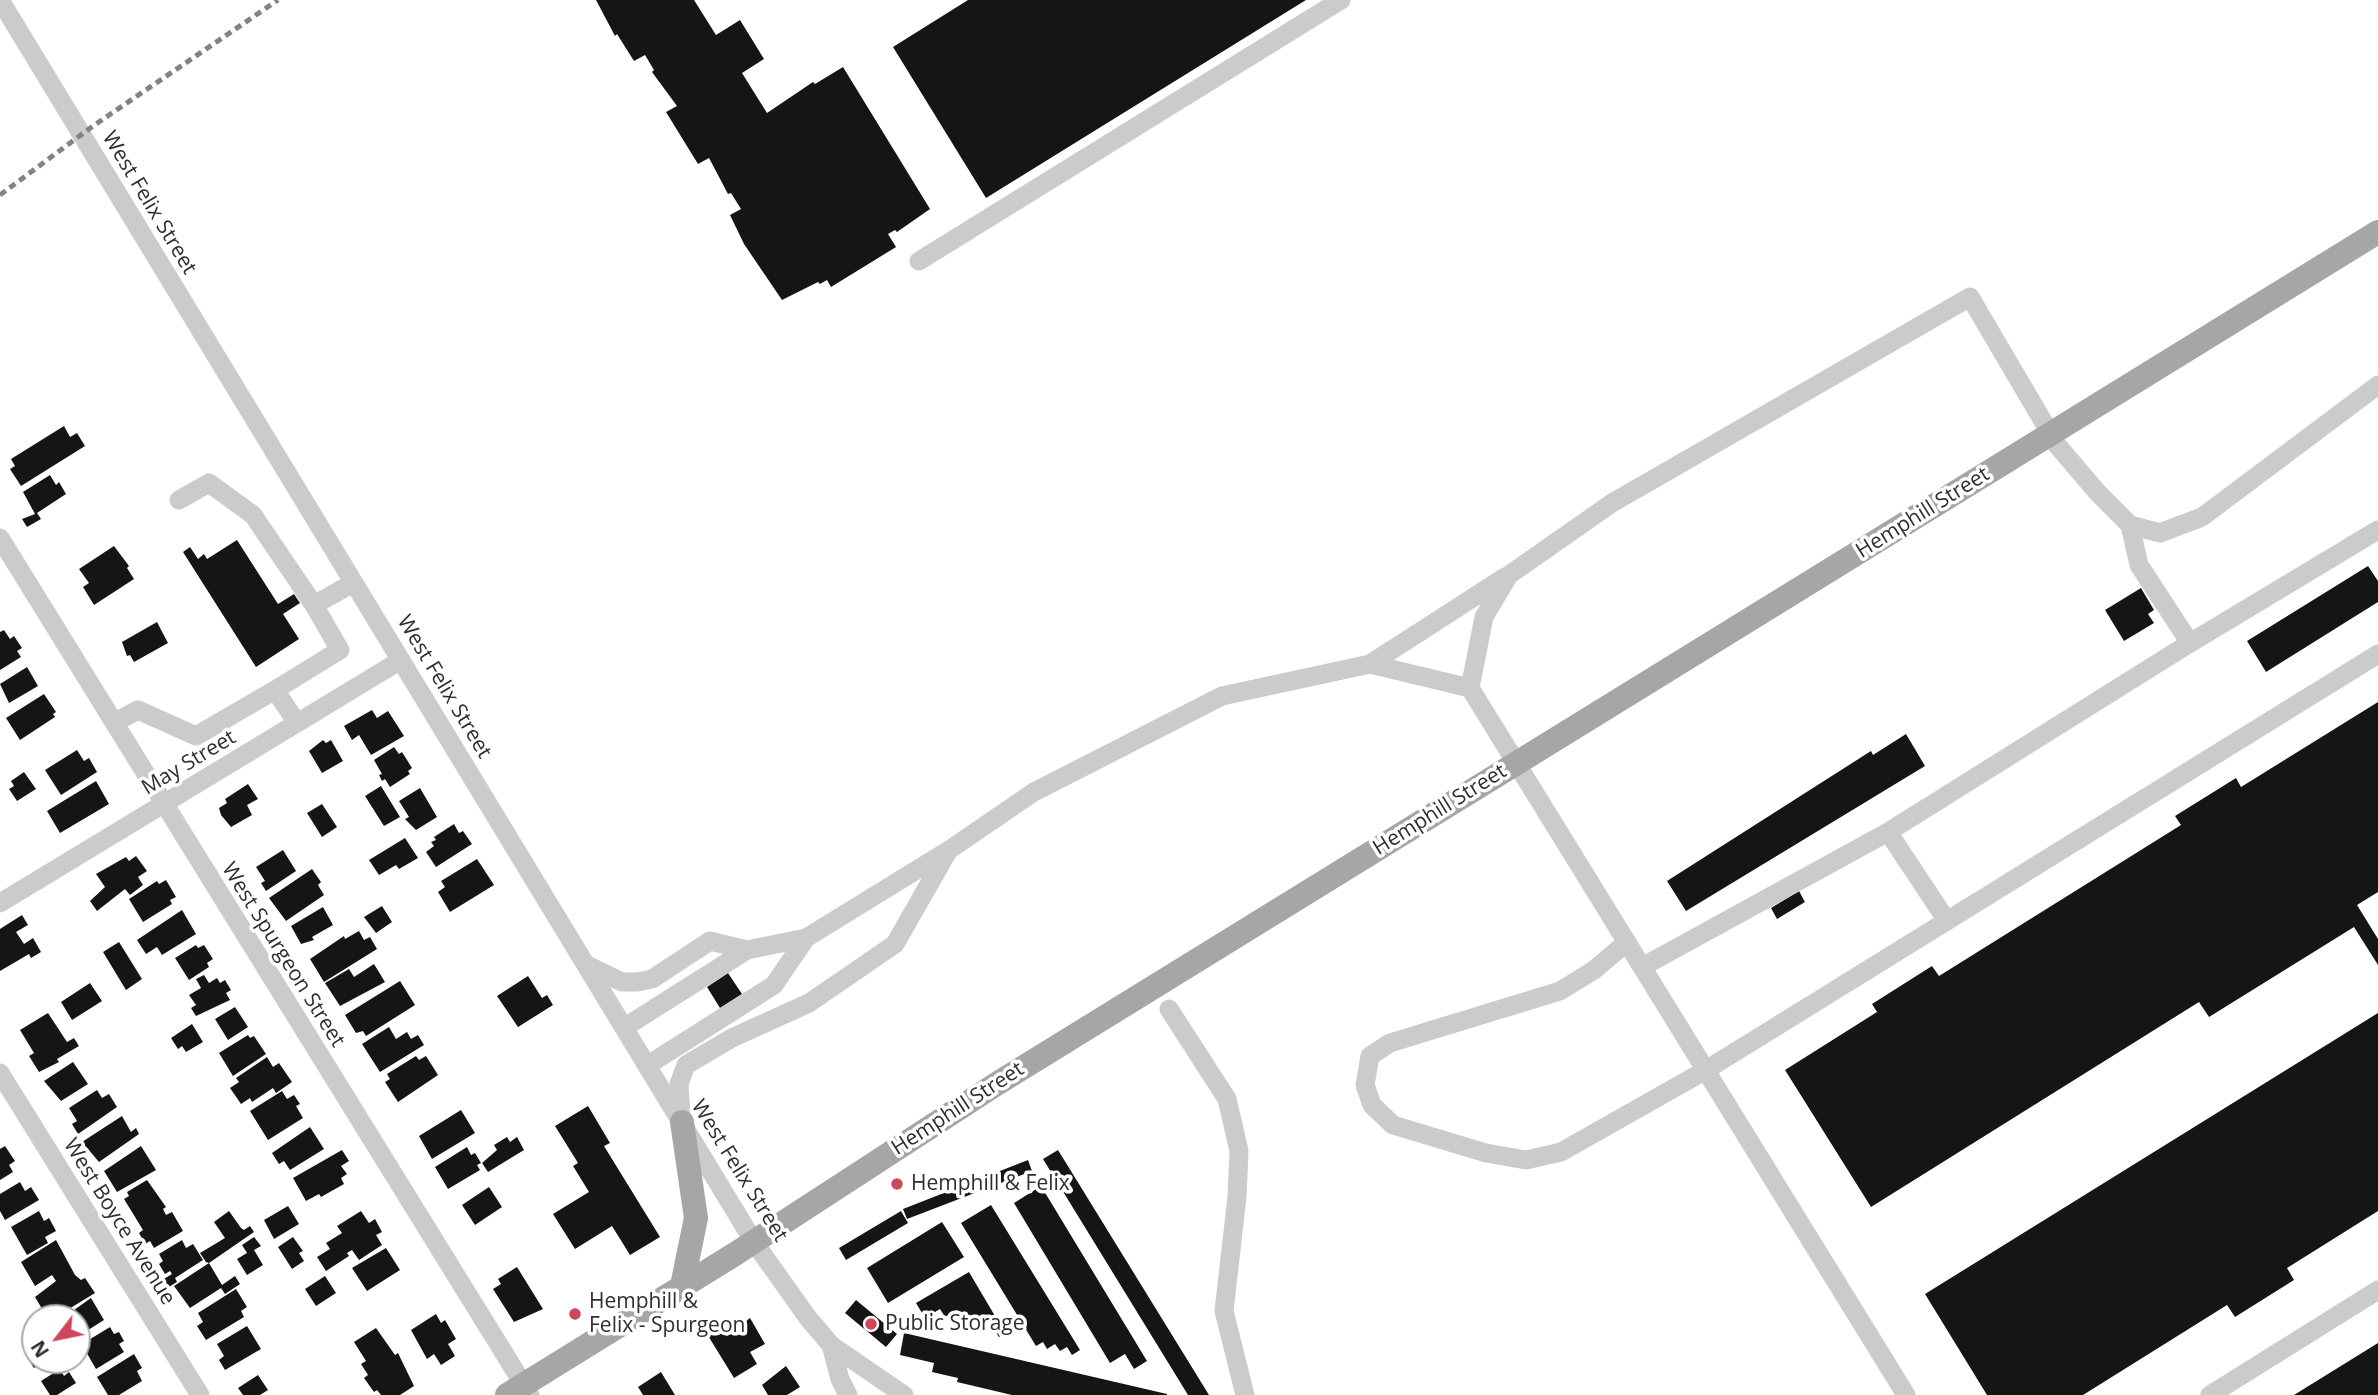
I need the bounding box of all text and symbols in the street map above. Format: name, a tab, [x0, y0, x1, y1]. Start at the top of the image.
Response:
street label: West Felix Street	[96, 127, 202, 279]
street label: Hemphill Street	[1852, 462, 1994, 564]
street label: West Felix Street	[391, 611, 497, 763]
street label: May Street	[137, 725, 241, 801]
street label: Hemphill Street	[1369, 759, 1511, 861]
street label: West Spurgeon Street	[216, 858, 350, 1052]
street label: Hemphill Street	[887, 1057, 1029, 1161]
street label: West Felix Street	[685, 1095, 793, 1247]
street label: West Boyce Avenue	[58, 1134, 180, 1310]
place label: Hemphill & Felix	[911, 1171, 1070, 1197]
marker: Hemphill & Felix	[889, 1176, 905, 1192]
place label: Hemphill & Felix - Spurgeon	[589, 1289, 745, 1339]
north arrow	[21, 1304, 91, 1374]
marker: Hemphill & Felix - Spurgeon	[567, 1306, 583, 1322]
place label: Public Storage	[885, 1311, 1025, 1337]
marker: Public Storage	[863, 1316, 879, 1332]
text: N	[25, 1336, 55, 1363]

